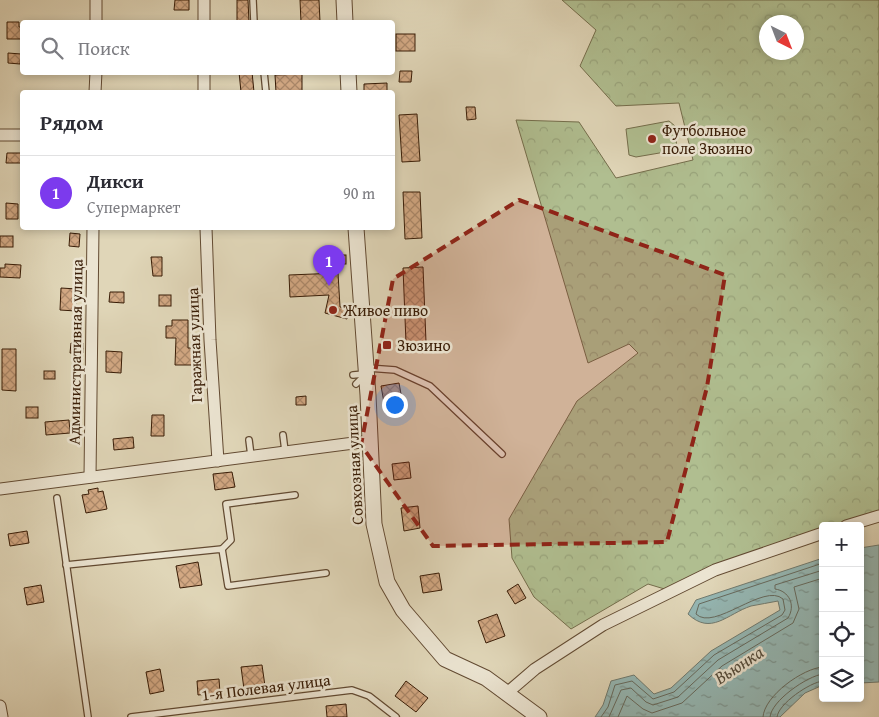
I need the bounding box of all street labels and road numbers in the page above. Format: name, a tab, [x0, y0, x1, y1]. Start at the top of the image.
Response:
street label: Административная улица	[61, 258, 89, 445]
street label: Гаражная улица	[180, 287, 208, 403]
street label: Совхозная улица	[339, 404, 369, 525]
street label: 1-я Полевая улица	[200, 667, 332, 707]

